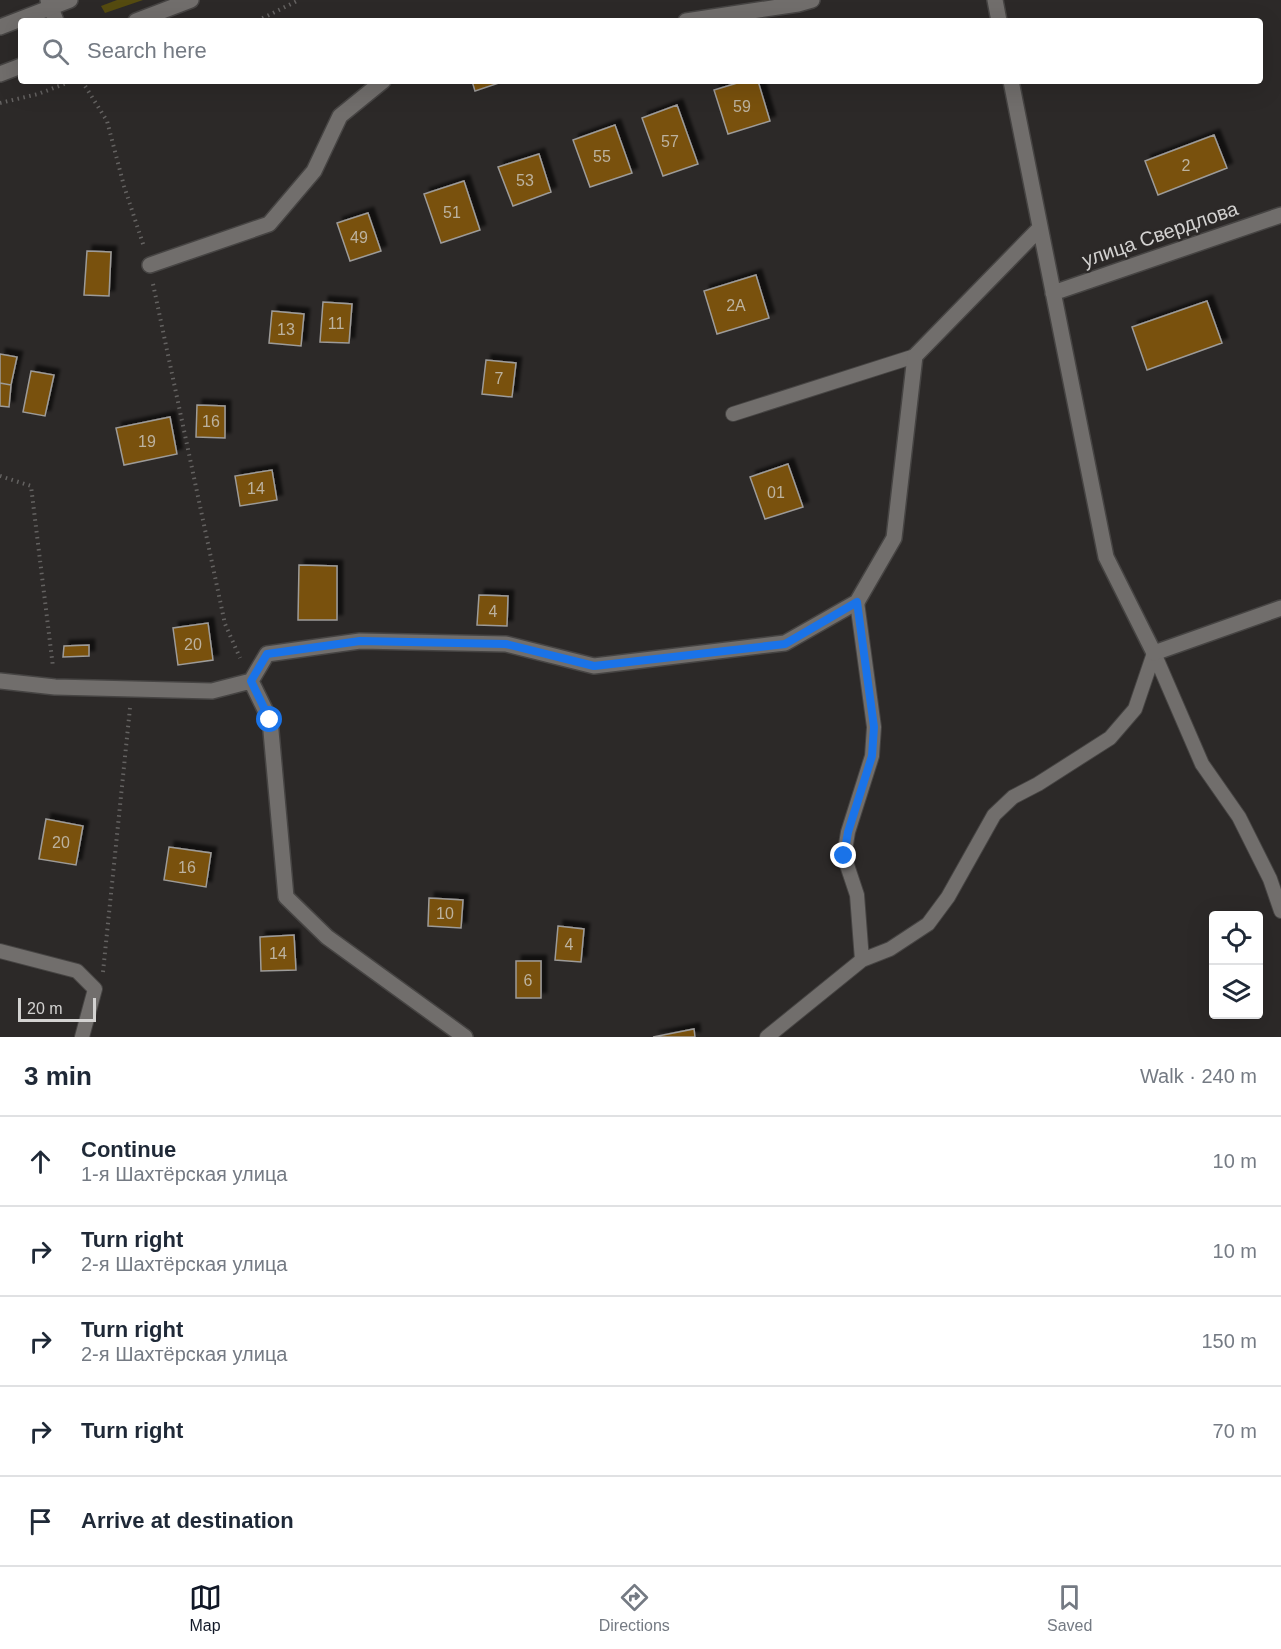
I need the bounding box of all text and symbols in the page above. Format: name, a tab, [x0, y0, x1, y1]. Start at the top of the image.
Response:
search box	[18, 18, 1263, 84]
icon: search	[39, 35, 72, 68]
text: Search here	[87, 38, 207, 63]
house number: 59	[733, 98, 751, 115]
house number: 57	[661, 133, 679, 150]
house number: 55	[593, 148, 611, 165]
house number: 2	[1182, 157, 1191, 174]
house number: 53	[516, 172, 534, 189]
street label: улица Свердлова	[1079, 197, 1242, 271]
house number: 51	[443, 204, 461, 221]
house number: 49	[350, 229, 368, 246]
house number: 2А	[726, 297, 746, 314]
house number: 11	[328, 315, 344, 332]
house number: 13	[277, 321, 295, 338]
house number: 7	[495, 370, 504, 387]
house number: 16	[202, 413, 220, 430]
house number: 19	[138, 433, 156, 450]
house number: 14	[247, 480, 265, 497]
house number: 01	[767, 484, 785, 501]
house number: 4	[489, 603, 498, 620]
house number: 20	[184, 636, 202, 653]
route start	[256, 706, 282, 732]
house number: 20	[52, 834, 70, 851]
route end	[830, 842, 856, 868]
house number: 16	[178, 859, 196, 876]
house number: 10	[436, 905, 454, 922]
map controls	[1209, 911, 1263, 1019]
button: locate	[1209, 911, 1263, 965]
house number: 4	[565, 936, 574, 953]
house number: 14	[269, 945, 287, 962]
button: layers	[1209, 965, 1263, 1019]
house number: 6	[524, 972, 533, 989]
scale bar	[18, 995, 96, 1022]
text: 20 m	[27, 1000, 63, 1017]
text: 3 min	[24, 1061, 92, 1091]
text: Walk · 240 m	[1140, 1065, 1257, 1087]
text: Continue	[81, 1137, 176, 1162]
icon: ahead	[24, 1145, 57, 1178]
text: 10 m	[1213, 1150, 1257, 1172]
text: 1-я Шахтёрская улица	[81, 1163, 287, 1185]
text: Turn right	[81, 1227, 183, 1252]
icon: right	[24, 1235, 57, 1268]
text: 10 m	[1213, 1240, 1257, 1262]
text: 2-я Шахтёрская улица	[81, 1253, 287, 1275]
text: Turn right	[81, 1317, 183, 1342]
icon: right	[24, 1325, 57, 1358]
text: 150 m	[1201, 1330, 1257, 1352]
text: 2-я Шахтёрская улица	[81, 1343, 287, 1365]
icon: right	[24, 1415, 57, 1448]
text: Turn right	[81, 1418, 183, 1443]
text: 70 m	[1213, 1420, 1257, 1442]
icon: arrive	[24, 1505, 57, 1538]
text: Arrive at destination	[81, 1508, 294, 1533]
tab: Map	[189, 1581, 222, 1635]
tab: Directions	[599, 1581, 670, 1635]
tab: Saved	[1047, 1581, 1092, 1635]

